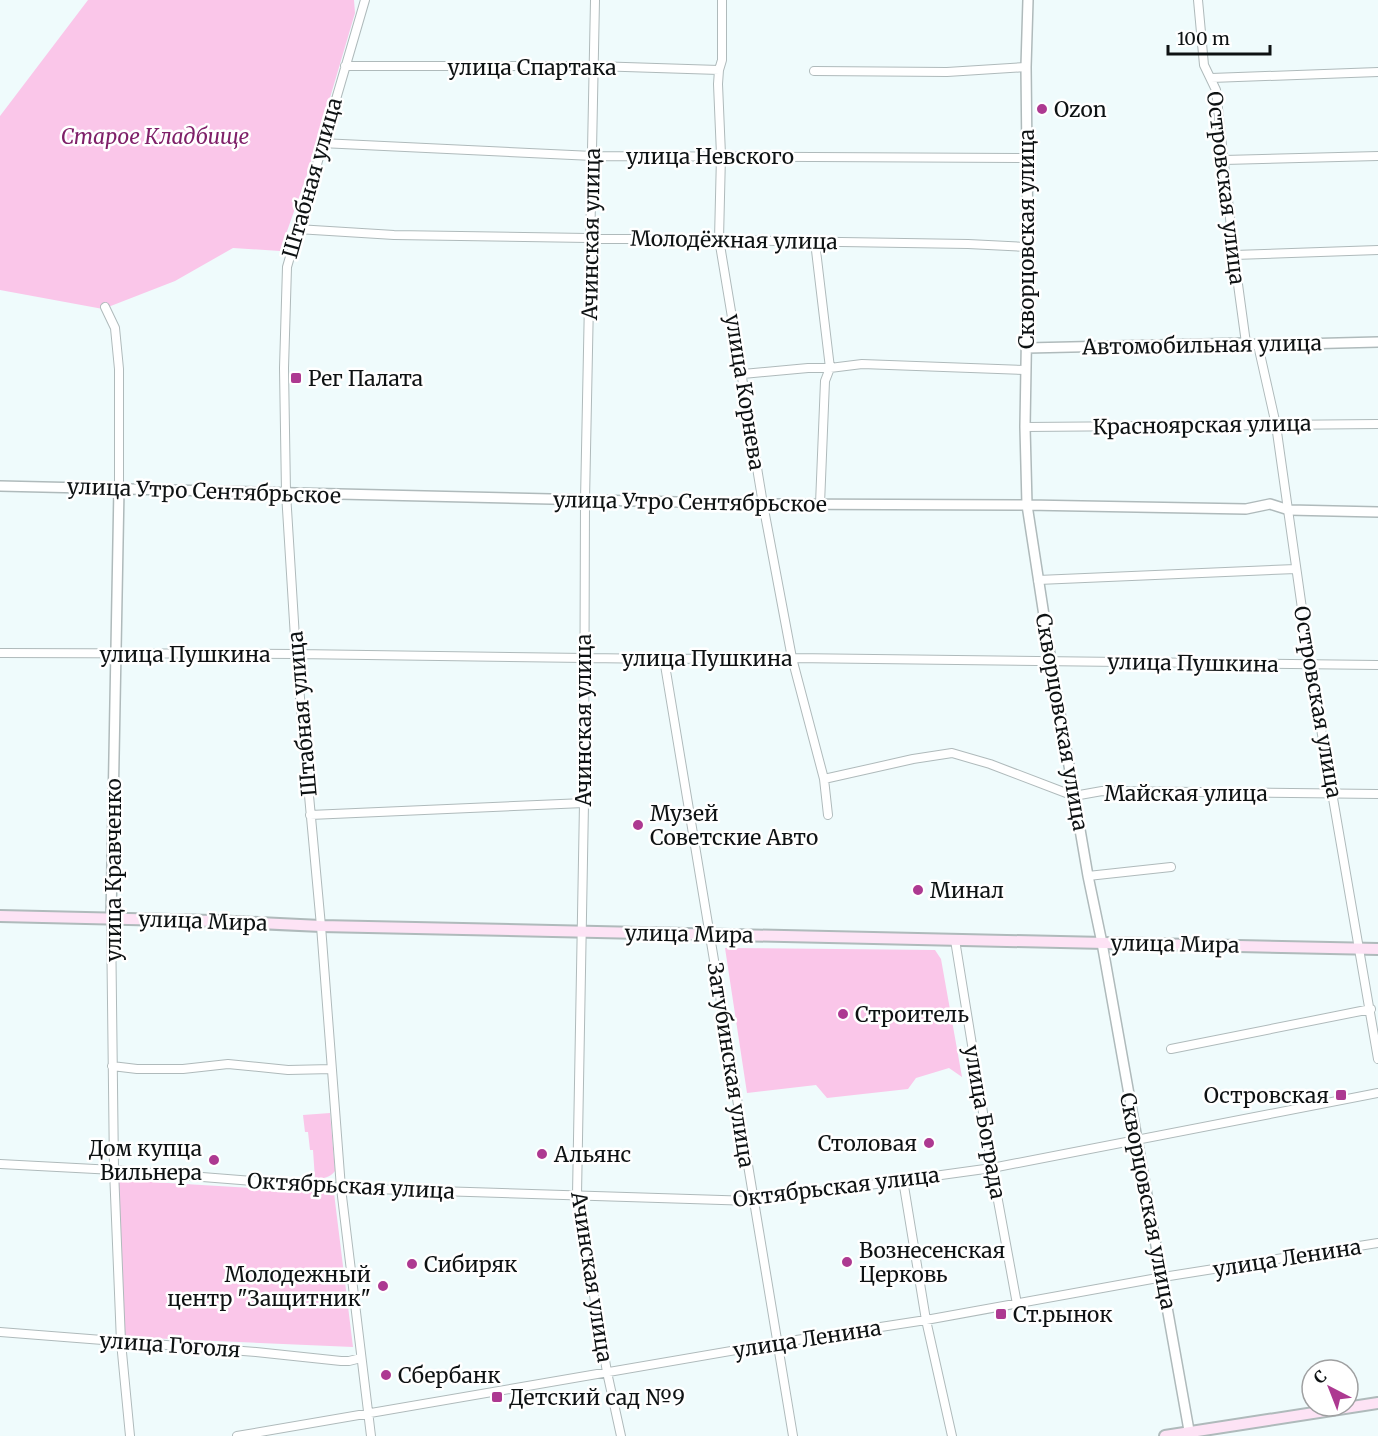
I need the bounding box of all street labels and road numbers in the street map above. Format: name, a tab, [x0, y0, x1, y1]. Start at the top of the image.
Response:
street label: улица Спартака	[448, 54, 616, 81]
street label: Островская улица	[1201, 90, 1251, 286]
street label: Штабная улица	[276, 94, 348, 262]
street label: Скворцовская улица	[1013, 129, 1040, 349]
street label: улица Невского	[626, 143, 794, 170]
street label: Ачинская улица	[576, 148, 606, 321]
street label: Молодёжная улица	[630, 225, 838, 255]
street label: улица Корнева	[719, 312, 771, 472]
street label: Автомобильная улица	[1081, 329, 1322, 361]
street label: Красноярская улица	[1092, 410, 1312, 440]
street label: улица Утро Сентябрьское	[67, 473, 341, 509]
street label: улица Утро Сентябрьское	[553, 486, 827, 518]
street label: Островская улица	[1288, 604, 1348, 800]
street label: Скворцовская улица	[1030, 611, 1094, 833]
street label: Штабная улица	[281, 630, 323, 798]
street label: Ачинская улица	[570, 634, 597, 807]
street label: улица Пушкина	[99, 641, 271, 668]
street label: улица Пушкина	[621, 645, 793, 672]
street label: улица Пушкина	[1107, 648, 1279, 678]
street label: улица Кравченко	[100, 778, 127, 962]
street label: Майская улица	[1104, 780, 1268, 807]
street label: улица Мира	[138, 905, 268, 937]
street label: улица Мира	[624, 919, 754, 949]
street label: улица Мира	[1110, 929, 1240, 959]
street label: Затубинская улица	[701, 961, 761, 1169]
street label: улица Бограда	[958, 1043, 1012, 1201]
street label: Скворцовская улица	[1114, 1090, 1182, 1312]
street label: Октябрьская улица	[731, 1161, 941, 1213]
street label: Октябрьская улица	[246, 1167, 456, 1205]
street label: Ачинская улица	[565, 1189, 619, 1364]
street label: улица Ленина	[1211, 1233, 1363, 1283]
street label: улица Ленина	[731, 1314, 883, 1364]
street label: улица Гоголя	[98, 1327, 242, 1363]

